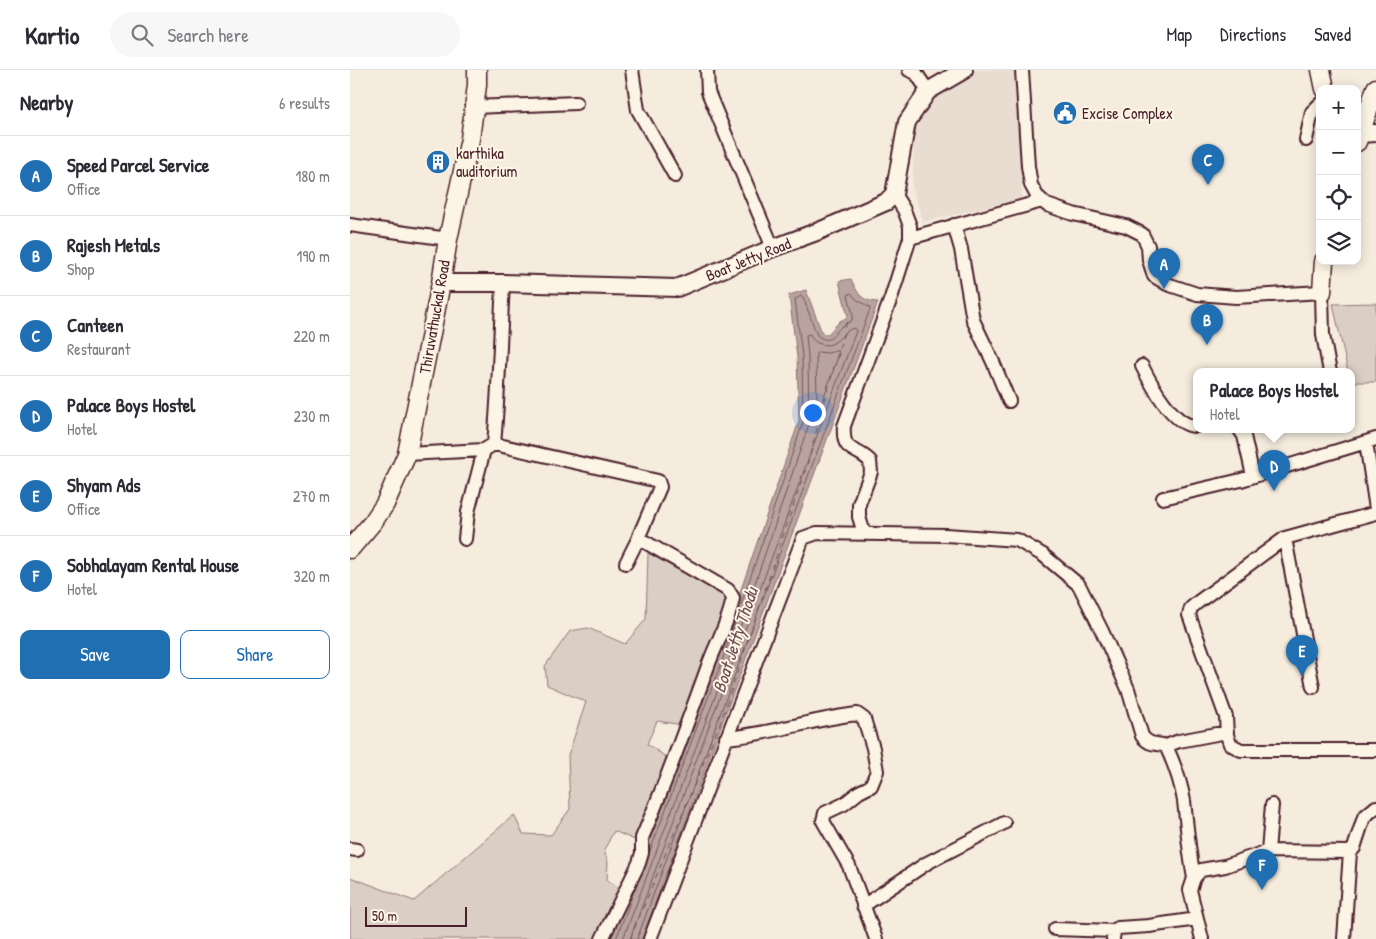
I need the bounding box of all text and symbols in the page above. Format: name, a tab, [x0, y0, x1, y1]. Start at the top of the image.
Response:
search box	[110, 12, 460, 57]
text: Kartio	[25, 19, 80, 51]
icon: search	[128, 21, 156, 49]
text: Search here	[168, 22, 249, 48]
text: Map	[1167, 22, 1192, 47]
text: Directions	[1220, 22, 1286, 47]
text: Saved	[1314, 22, 1351, 47]
map controls	[1316, 85, 1361, 265]
button: +	[1316, 85, 1361, 130]
text: Nearby	[20, 88, 73, 117]
text: 6 results	[279, 92, 330, 114]
public building icon: Excise Complex	[1052, 100, 1078, 126]
place label: Excise Complex	[1082, 102, 1173, 124]
button: −	[1316, 130, 1361, 175]
place label: karthika auditorium	[456, 142, 518, 182]
pin: C	[1192, 144, 1224, 185]
building icon: karthika auditorium	[425, 149, 451, 175]
text: Speed Parcel Service	[67, 152, 209, 178]
text: A	[32, 165, 40, 187]
text: 180 m	[296, 165, 330, 187]
button: locate	[1316, 175, 1361, 220]
text: Office	[67, 178, 100, 200]
button: layers	[1316, 220, 1361, 265]
text: Rajesh Metals	[67, 232, 160, 258]
street label: Boat Jetty Road	[702, 232, 794, 286]
text: B	[32, 245, 40, 267]
text: 190 m	[297, 245, 330, 267]
pin: A	[1148, 248, 1180, 289]
text: Shop	[67, 258, 94, 280]
street label: Thiruvathuckal Road	[413, 258, 455, 376]
pin: B	[1191, 304, 1223, 345]
text: Canteen	[67, 312, 124, 338]
text: C	[32, 325, 40, 347]
text: 220 m	[293, 325, 330, 347]
text: Restaurant	[67, 338, 130, 360]
popup	[1193, 368, 1355, 433]
text: Palace Boys Hostel	[1210, 377, 1338, 403]
text: Palace Boys Hostel	[67, 392, 195, 418]
your location	[800, 400, 826, 426]
text: Hotel	[1210, 403, 1240, 425]
text: D	[32, 405, 40, 427]
text: 230 m	[294, 405, 330, 427]
text: Hotel	[67, 418, 97, 440]
pin: D	[1258, 450, 1290, 491]
text: Shyam Ads	[67, 472, 140, 498]
text: E	[32, 485, 40, 507]
text: 270 m	[293, 485, 330, 507]
text: Office	[67, 498, 100, 520]
text: Sobhalayam Rental House	[67, 552, 239, 578]
text: F	[33, 565, 39, 587]
text: 320 m	[294, 565, 330, 587]
text: Hotel	[67, 578, 97, 600]
water label: Boat Jetty Thodu	[706, 583, 764, 696]
button: Save	[20, 630, 170, 679]
button: Share	[180, 630, 330, 679]
pin: E	[1286, 635, 1318, 676]
pin: F	[1246, 849, 1278, 890]
scale bar	[365, 904, 468, 927]
text: 50 m	[372, 906, 397, 925]

